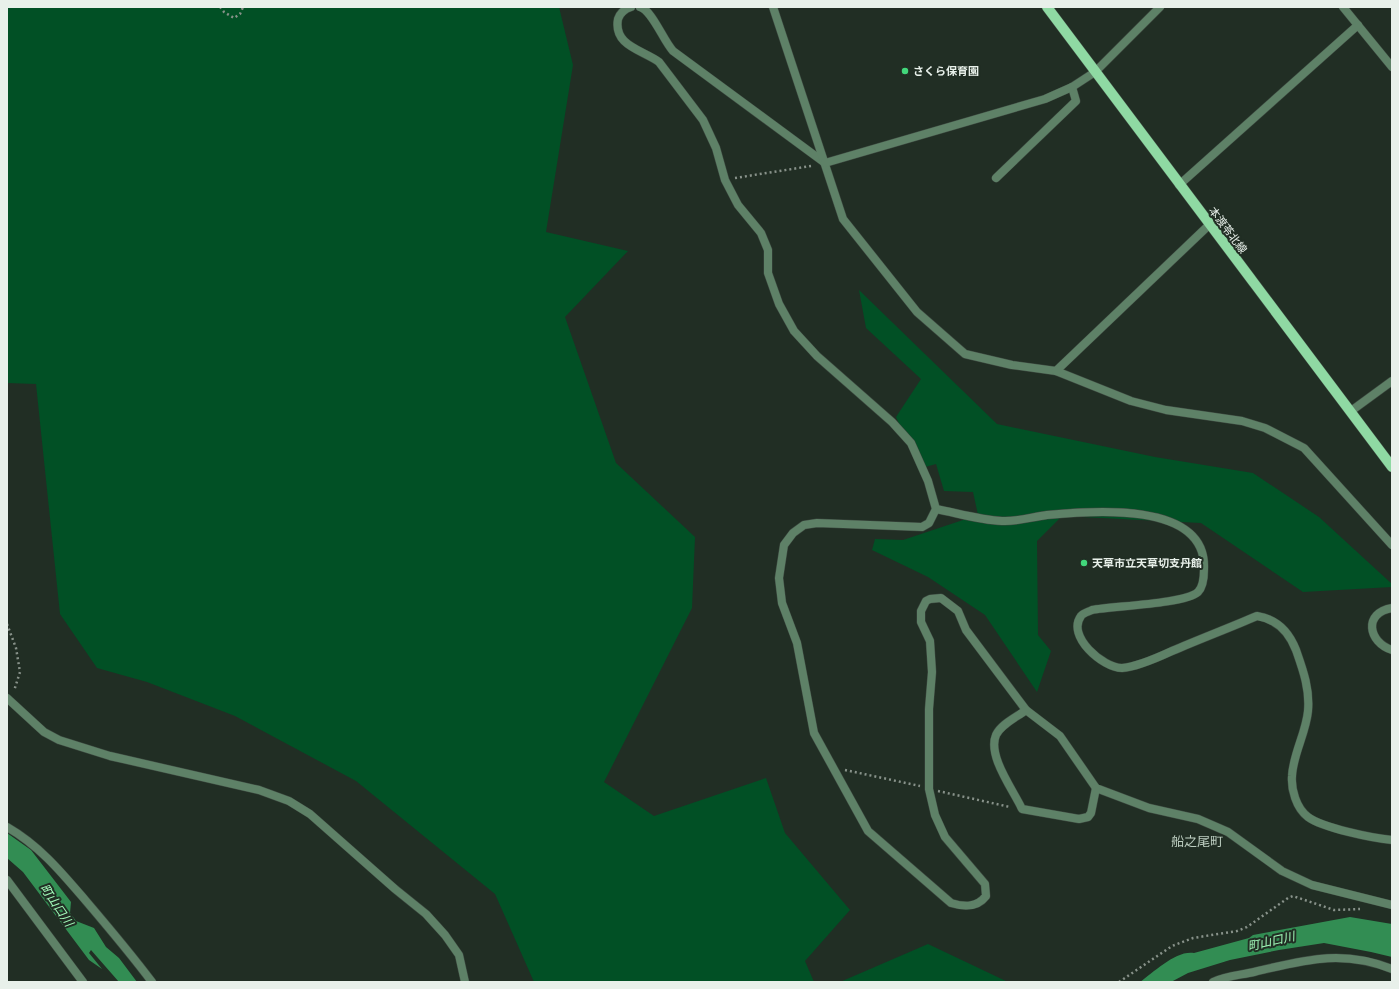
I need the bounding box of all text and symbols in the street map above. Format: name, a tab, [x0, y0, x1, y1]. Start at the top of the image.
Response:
place label: さくら保育園	[913, 64, 979, 78]
marker: さくら保育園	[900, 66, 910, 76]
street label: 本渡苓北線	[1206, 204, 1250, 256]
place label: 天草市立天草切支丹館	[1092, 556, 1202, 570]
marker: 天草市立天草切支丹館	[1079, 558, 1089, 568]
district label: 船之尾町	[1171, 833, 1223, 850]
water label: 町山口川	[37, 881, 78, 931]
water label: 町山口川	[1246, 928, 1298, 954]

